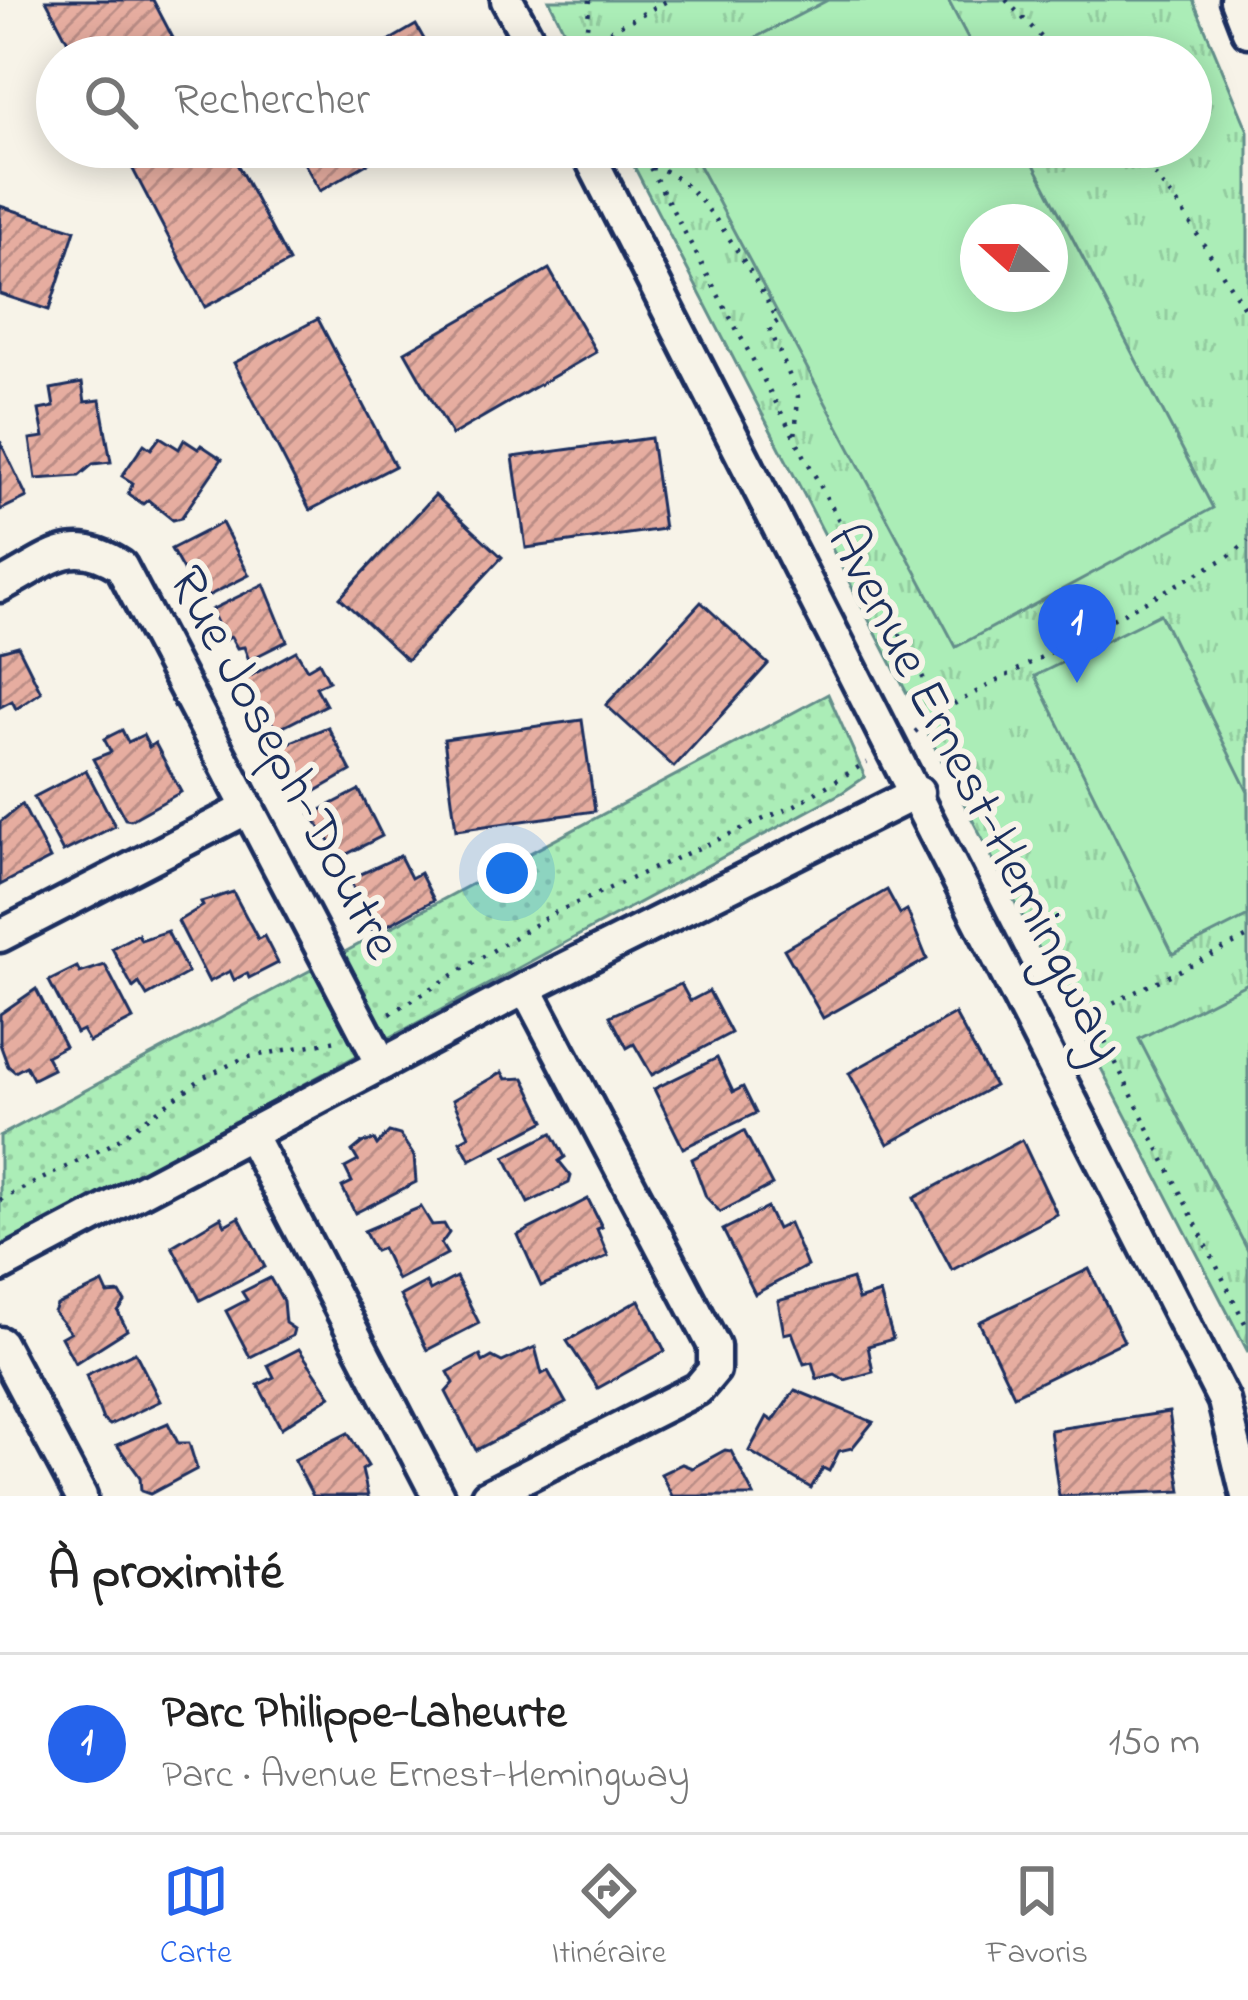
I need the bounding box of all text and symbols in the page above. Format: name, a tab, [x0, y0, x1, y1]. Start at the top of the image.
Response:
search box	[36, 36, 1212, 168]
icon: search	[78, 69, 144, 135]
text: Rechercher	[174, 69, 370, 135]
north arrow	[960, 204, 1068, 312]
street label: Avenue Ernest-Hemingway	[804, 512, 1144, 1077]
street label: Rue Joseph-Doutre	[145, 553, 419, 975]
pin: 1	[1038, 584, 1116, 683]
your location	[477, 843, 537, 903]
text: À proximité	[48, 1537, 283, 1612]
text: Parc Philippe-Laheurte	[162, 1682, 567, 1748]
text: 1	[81, 1715, 93, 1772]
text: 150 m	[1108, 1715, 1200, 1772]
text: Parc · Avenue Ernest-Hemingway	[162, 1748, 689, 1805]
tab: Carte	[160, 1858, 232, 1978]
tab: Itinéraire	[552, 1858, 666, 1978]
tab: Favoris	[986, 1858, 1088, 1978]

